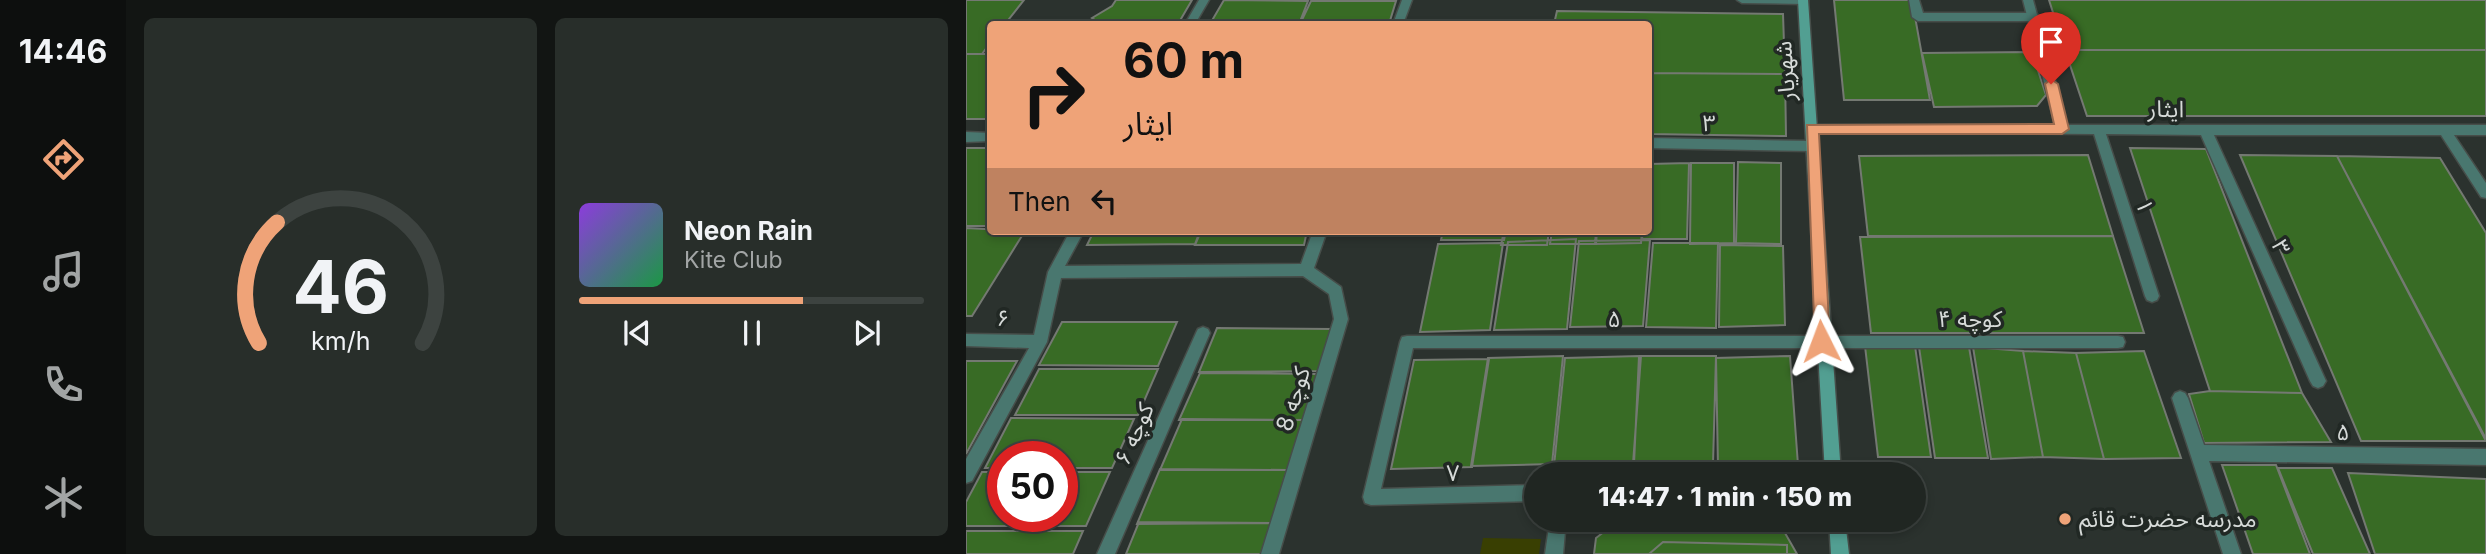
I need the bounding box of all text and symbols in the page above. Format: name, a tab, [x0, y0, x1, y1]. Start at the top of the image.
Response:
pin	[2021, 12.0, 2081, 84]
icon: arrive	[2032, 23, 2070, 61]
text: 60 m	[1123, 31, 1244, 90]
text: 14:46	[19, 32, 107, 71]
street label: شهریار	[1769, 40, 1801, 103]
icon: right	[1008, 49, 1099, 140]
street label: ایثار	[2147, 95, 2184, 123]
text: ایثار	[1123, 104, 1173, 143]
street label: ۳	[1702, 109, 1716, 137]
icon: directions	[39, 135, 88, 184]
icon: left	[1085, 182, 1123, 220]
text: Then	[1008, 186, 1071, 217]
street label: ۱	[2130, 195, 2160, 217]
text: Neon Rain	[684, 215, 813, 246]
street label: ۳	[2266, 235, 2296, 259]
text: 46	[292, 242, 389, 331]
text: Kite Club	[684, 246, 783, 274]
icon: music	[39, 247, 88, 296]
street label: ۶	[996, 304, 1010, 332]
position arrow	[1784, 304, 1858, 378]
street label: ۵	[1607, 305, 1621, 333]
street label: کوچه ۴	[1938, 305, 2003, 334]
icon: previous	[618, 314, 656, 352]
icon: pause	[733, 314, 771, 352]
icon: next	[848, 314, 886, 352]
text: km/h	[311, 326, 370, 356]
icon: phone	[39, 360, 88, 409]
street label: کوچه 8	[1270, 363, 1317, 435]
street label: کوچه ۶	[1108, 398, 1161, 470]
street label: ۵	[2336, 418, 2350, 446]
speed limit sign: 50	[987, 441, 1078, 532]
street label: ۷	[1446, 459, 1460, 487]
icon: climate	[39, 473, 88, 522]
text: 14:47 · 1 min · 150 m	[1598, 481, 1852, 512]
place label: مدرسه حضرت قائم	[2079, 505, 2257, 536]
marker: مدرسه حضرت قائم	[2057, 511, 2073, 527]

